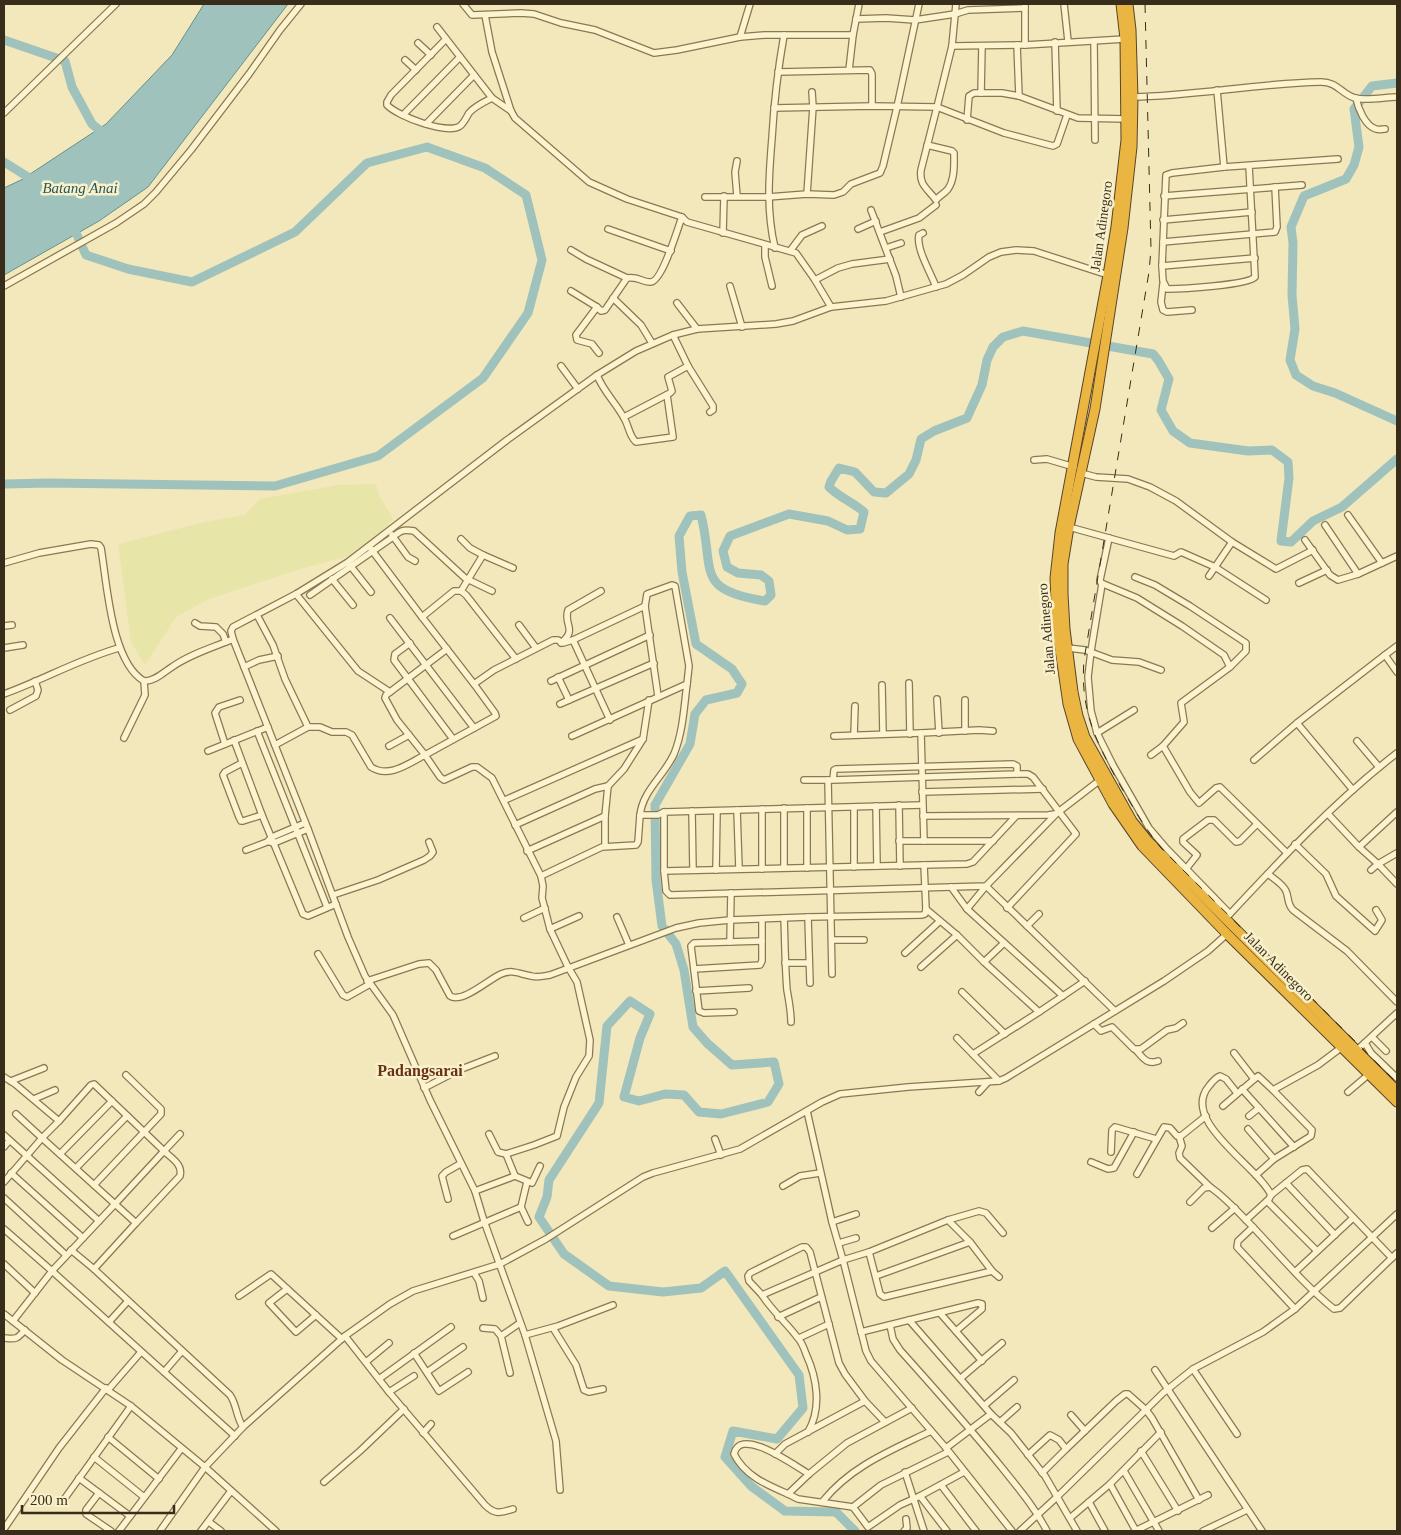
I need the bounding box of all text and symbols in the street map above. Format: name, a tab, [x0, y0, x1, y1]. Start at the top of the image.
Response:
water label: Batang Anai	[42, 180, 118, 196]
street label: Jalan Adinegoro	[1088, 180, 1115, 272]
street label: Jalan Adinegoro	[1035, 583, 1058, 675]
street label: Jalan Adinegoro	[1241, 929, 1316, 1004]
district label: Padangsarai	[377, 1062, 463, 1080]
scale bar	[22, 1482, 175, 1514]
text: 200 m	[30, 1492, 68, 1508]

